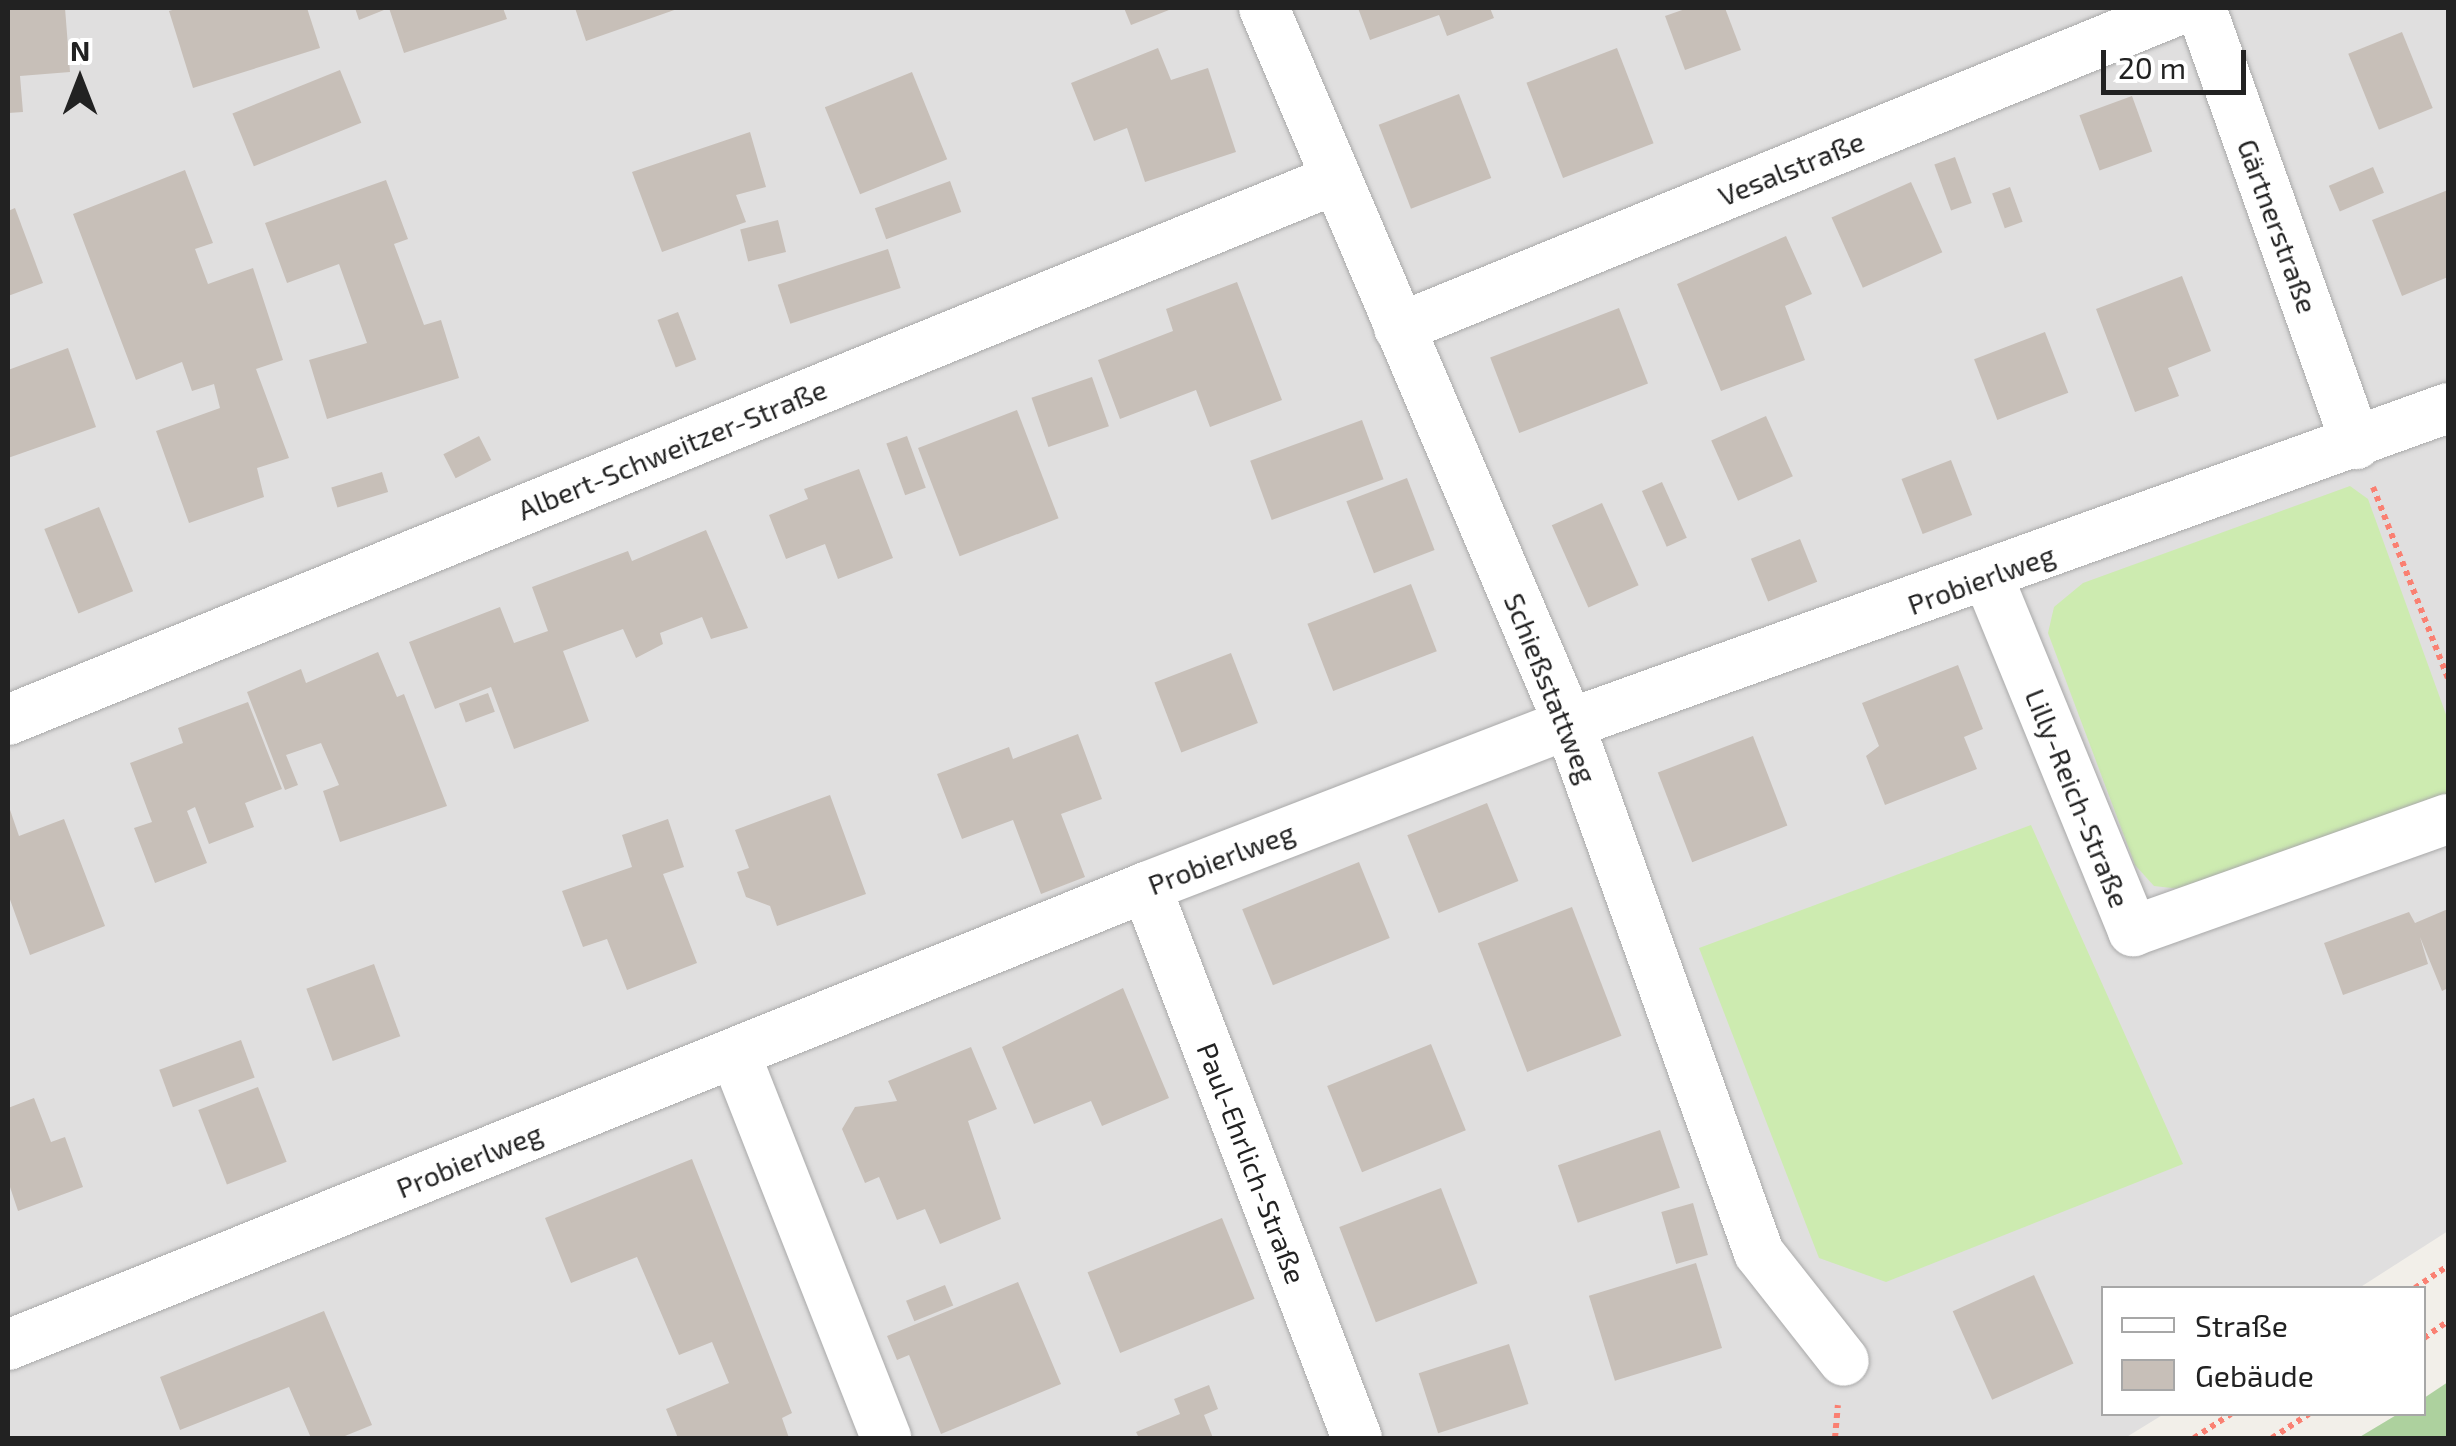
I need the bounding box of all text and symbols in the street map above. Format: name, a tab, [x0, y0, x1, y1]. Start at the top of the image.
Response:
north arrow	[30, 30, 130, 130]
scale bar	[2106, 30, 2251, 92]
text: N	[70, 33, 90, 67]
text: 20 m	[2118, 49, 2186, 85]
street label: Vesalstraße	[1713, 124, 1869, 212]
street label: Gärtnerstraße	[2231, 134, 2325, 318]
street label: Albert-Schweitzer-Straße	[513, 372, 831, 526]
street label: Probierlweg	[1903, 537, 2059, 621]
street label: Schießstattweg	[1498, 588, 1604, 788]
street label: Lilly-Reich-Straße	[2019, 684, 2137, 912]
street label: Probierlweg	[1143, 815, 1299, 901]
street label: Paul-Ehrlich-Straße	[1191, 1038, 1313, 1288]
street label: Probierlweg	[391, 1116, 547, 1204]
legend	[2101, 1286, 2426, 1416]
text: Straße	[2195, 1307, 2288, 1343]
text: Gebäude	[2195, 1357, 2314, 1393]

